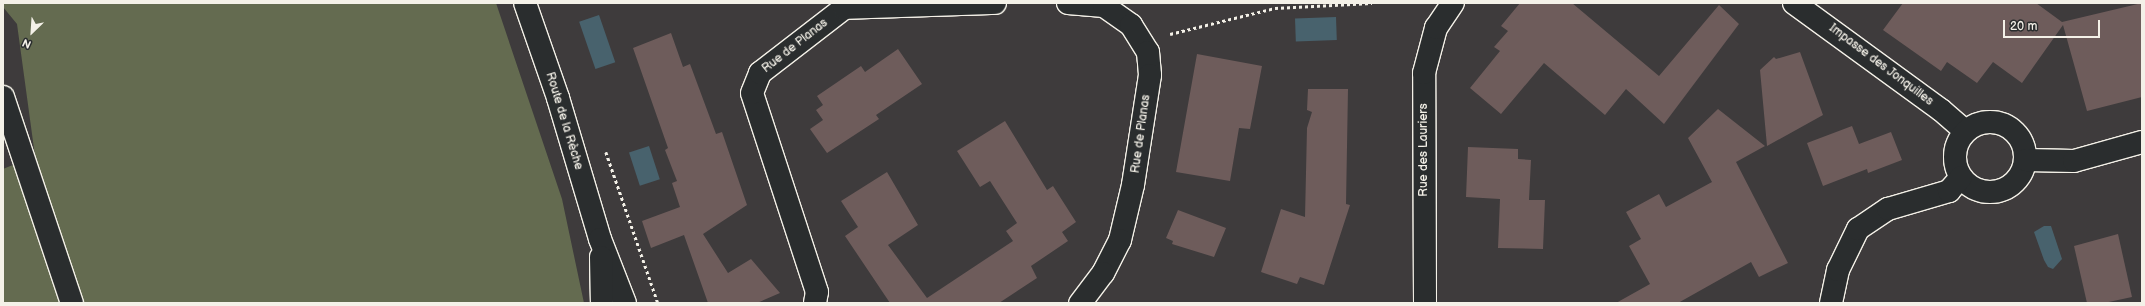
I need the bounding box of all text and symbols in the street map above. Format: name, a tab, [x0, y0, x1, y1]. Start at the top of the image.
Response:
north arrow	[12, 12, 52, 52]
scale bar	[2005, 12, 2102, 38]
street label: Rue de Planas	[759, 16, 831, 76]
text: 20 m	[2010, 19, 2037, 34]
street label: Impasse des Jonquilles	[1826, 21, 1936, 109]
text: N	[20, 36, 33, 51]
street label: Route de la Rèche	[542, 70, 586, 172]
street label: Rue de Planas	[1128, 94, 1154, 174]
street label: Rue des Lauriers	[1417, 103, 1431, 197]

